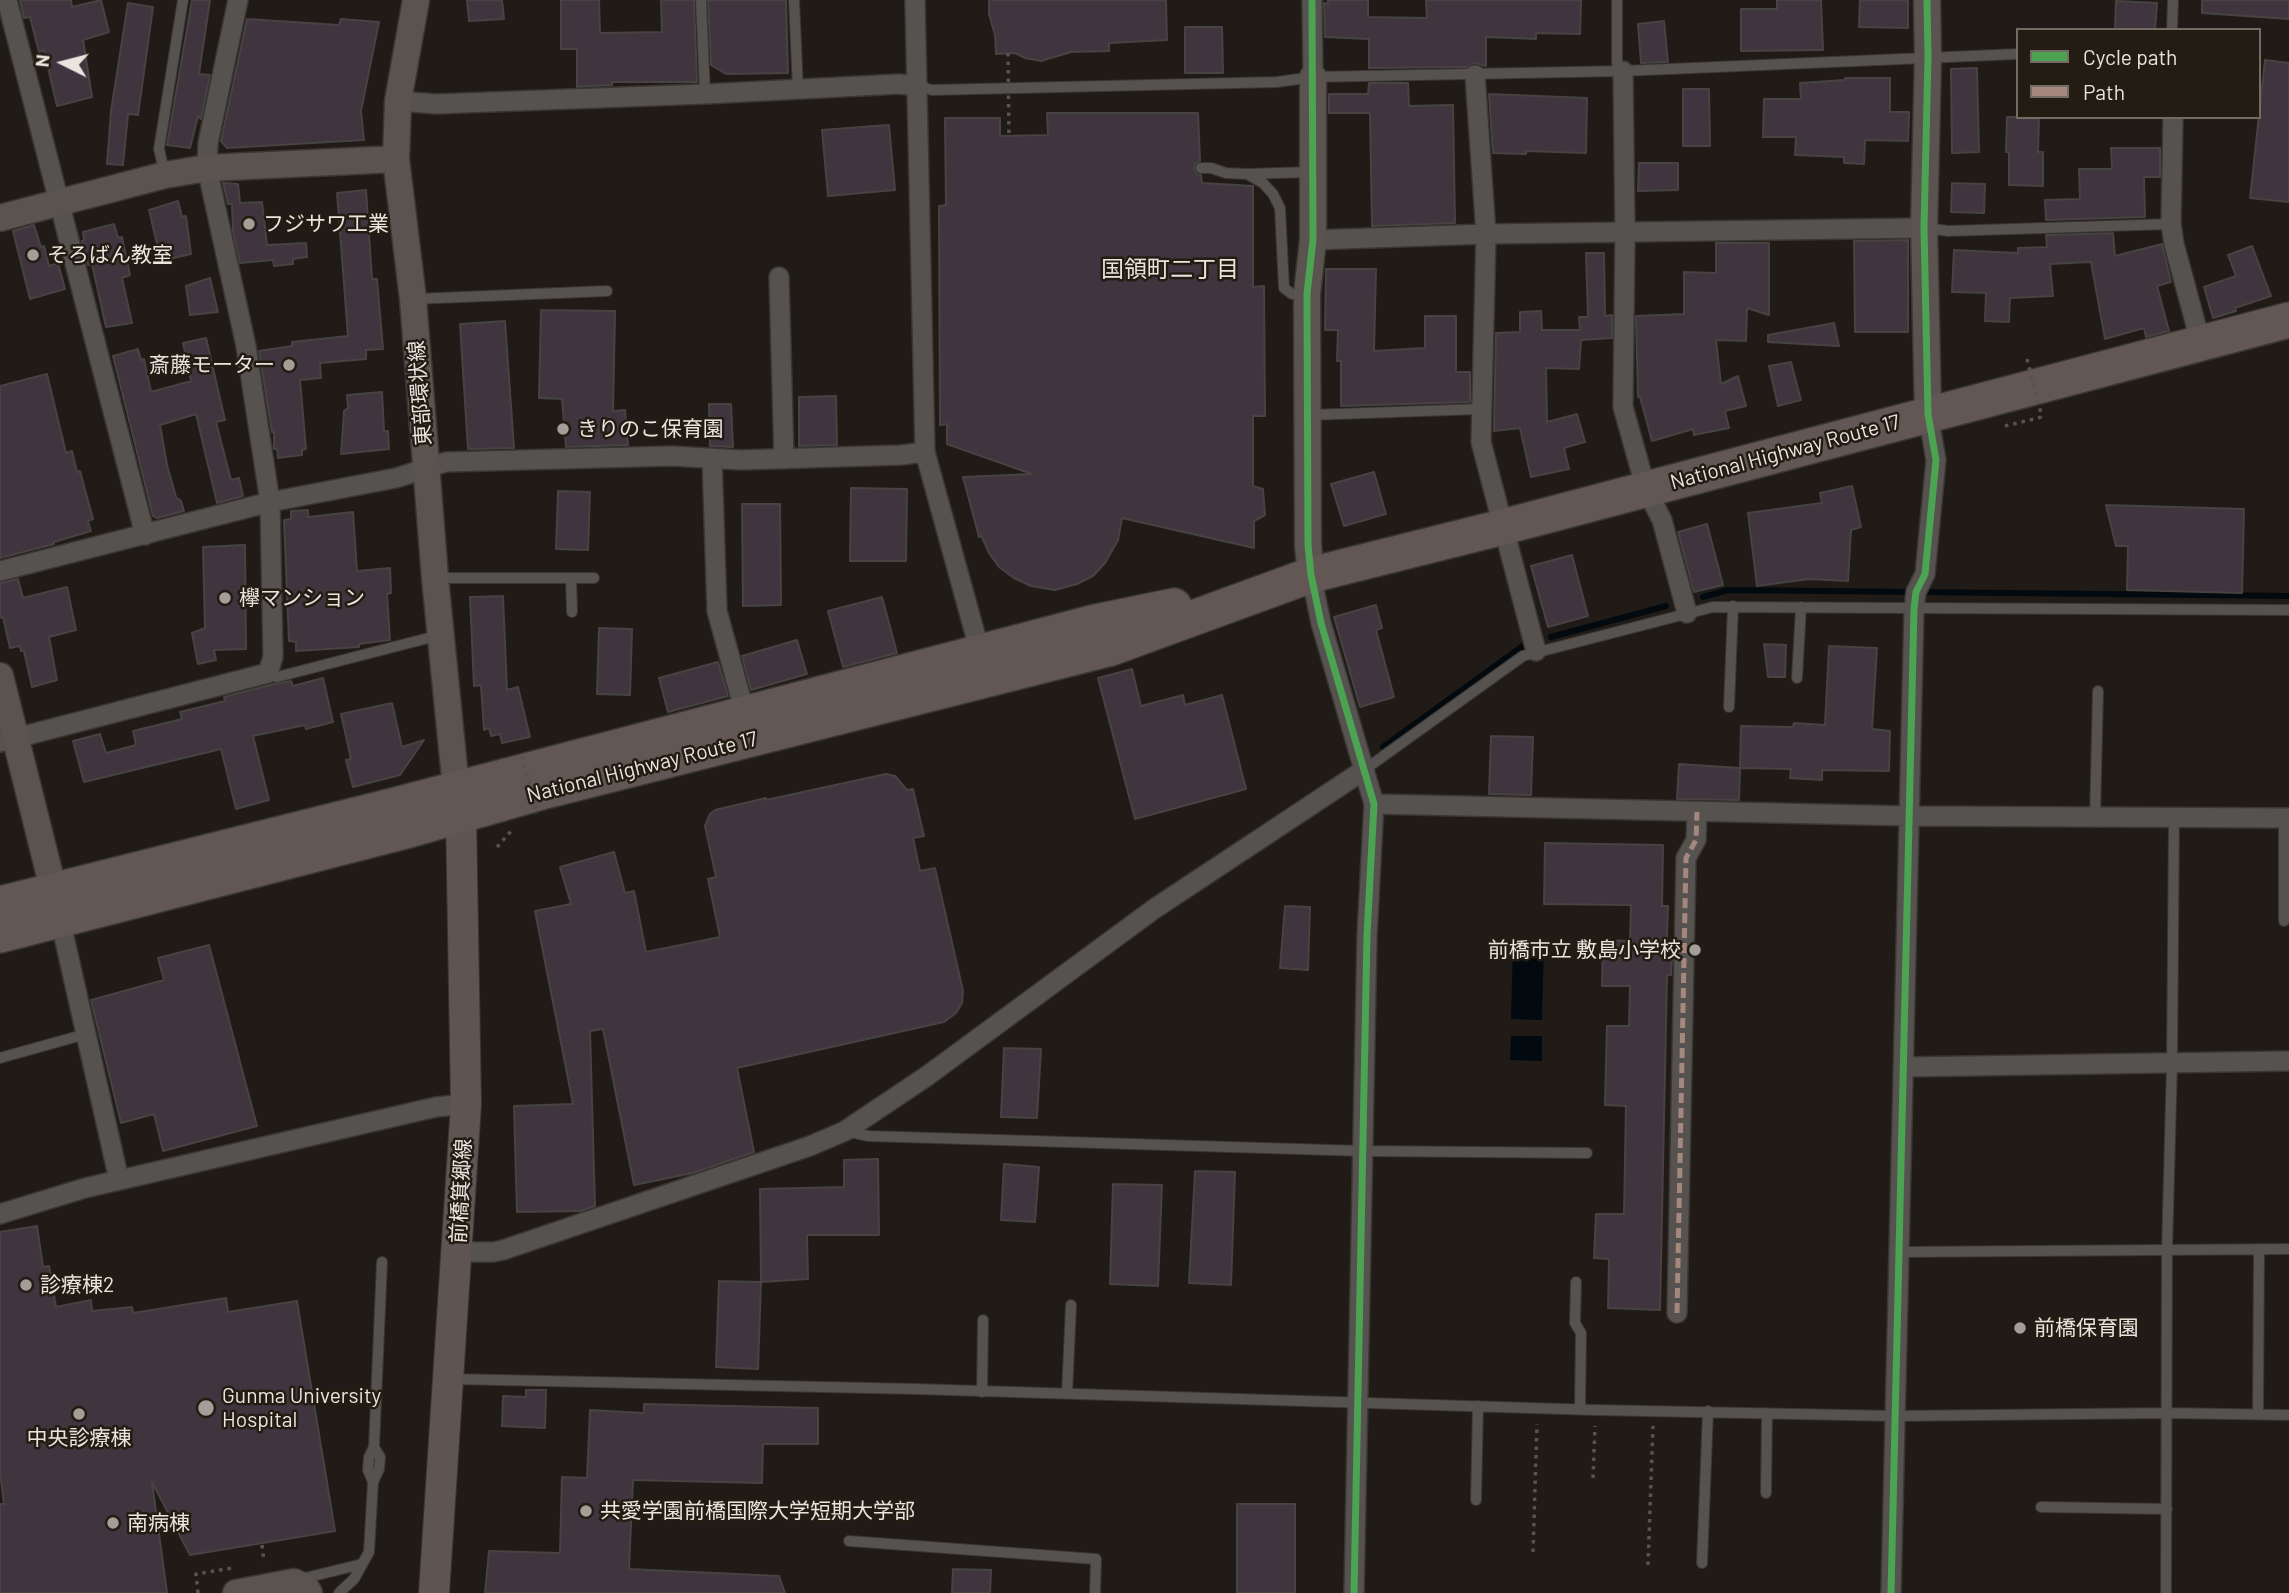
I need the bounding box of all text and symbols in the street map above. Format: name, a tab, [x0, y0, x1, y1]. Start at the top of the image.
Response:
north arrow	[28, 28, 98, 98]
legend	[2016, 28, 2261, 119]
text: Cycle path	[2083, 44, 2177, 69]
text: N	[30, 53, 54, 68]
text: Path	[2083, 79, 2125, 104]
place label: フジサワ工業	[263, 211, 389, 237]
marker: フジサワ工業	[241, 216, 257, 232]
place label: そろばん教室	[47, 242, 173, 268]
marker: そろばん教室	[25, 247, 41, 263]
district label: 国領町二丁目	[1101, 255, 1239, 283]
street label: 東部環状線	[404, 340, 436, 446]
place label: 斎藤モーター	[149, 352, 275, 378]
marker: 斎藤モーター	[281, 357, 297, 373]
street label: National Highway Route 17	[1667, 409, 1903, 495]
place label: きりのこ保育園	[577, 416, 724, 442]
marker: きりのこ保育園	[555, 421, 571, 437]
place label: 欅マンション	[239, 585, 365, 611]
marker: 欅マンション	[217, 590, 233, 606]
street label: National Highway Route 17	[524, 726, 760, 808]
place label: 前橋市立 敷島小学校	[1488, 937, 1681, 963]
marker: 前橋市立 敷島小学校	[1687, 942, 1703, 958]
street label: 前橋箕郷線	[446, 1138, 476, 1244]
place label: 診療棟2	[40, 1272, 114, 1298]
marker: 診療棟2	[18, 1277, 34, 1293]
place label: 前橋保育園	[2034, 1315, 2139, 1341]
marker: 前橋保育園	[2012, 1320, 2028, 1336]
place label: Gunma University Hospital	[222, 1383, 381, 1433]
marker: Gunma University Hospital	[196, 1398, 216, 1418]
marker: 中央診療棟	[71, 1406, 87, 1422]
place label: 中央診療棟	[27, 1425, 131, 1451]
place label: 共愛学園前橋国際大学短期大学部	[600, 1498, 915, 1524]
marker: 共愛学園前橋国際大学短期大学部	[578, 1503, 594, 1519]
place label: 南病棟	[127, 1510, 190, 1536]
marker: 南病棟	[105, 1515, 121, 1531]

